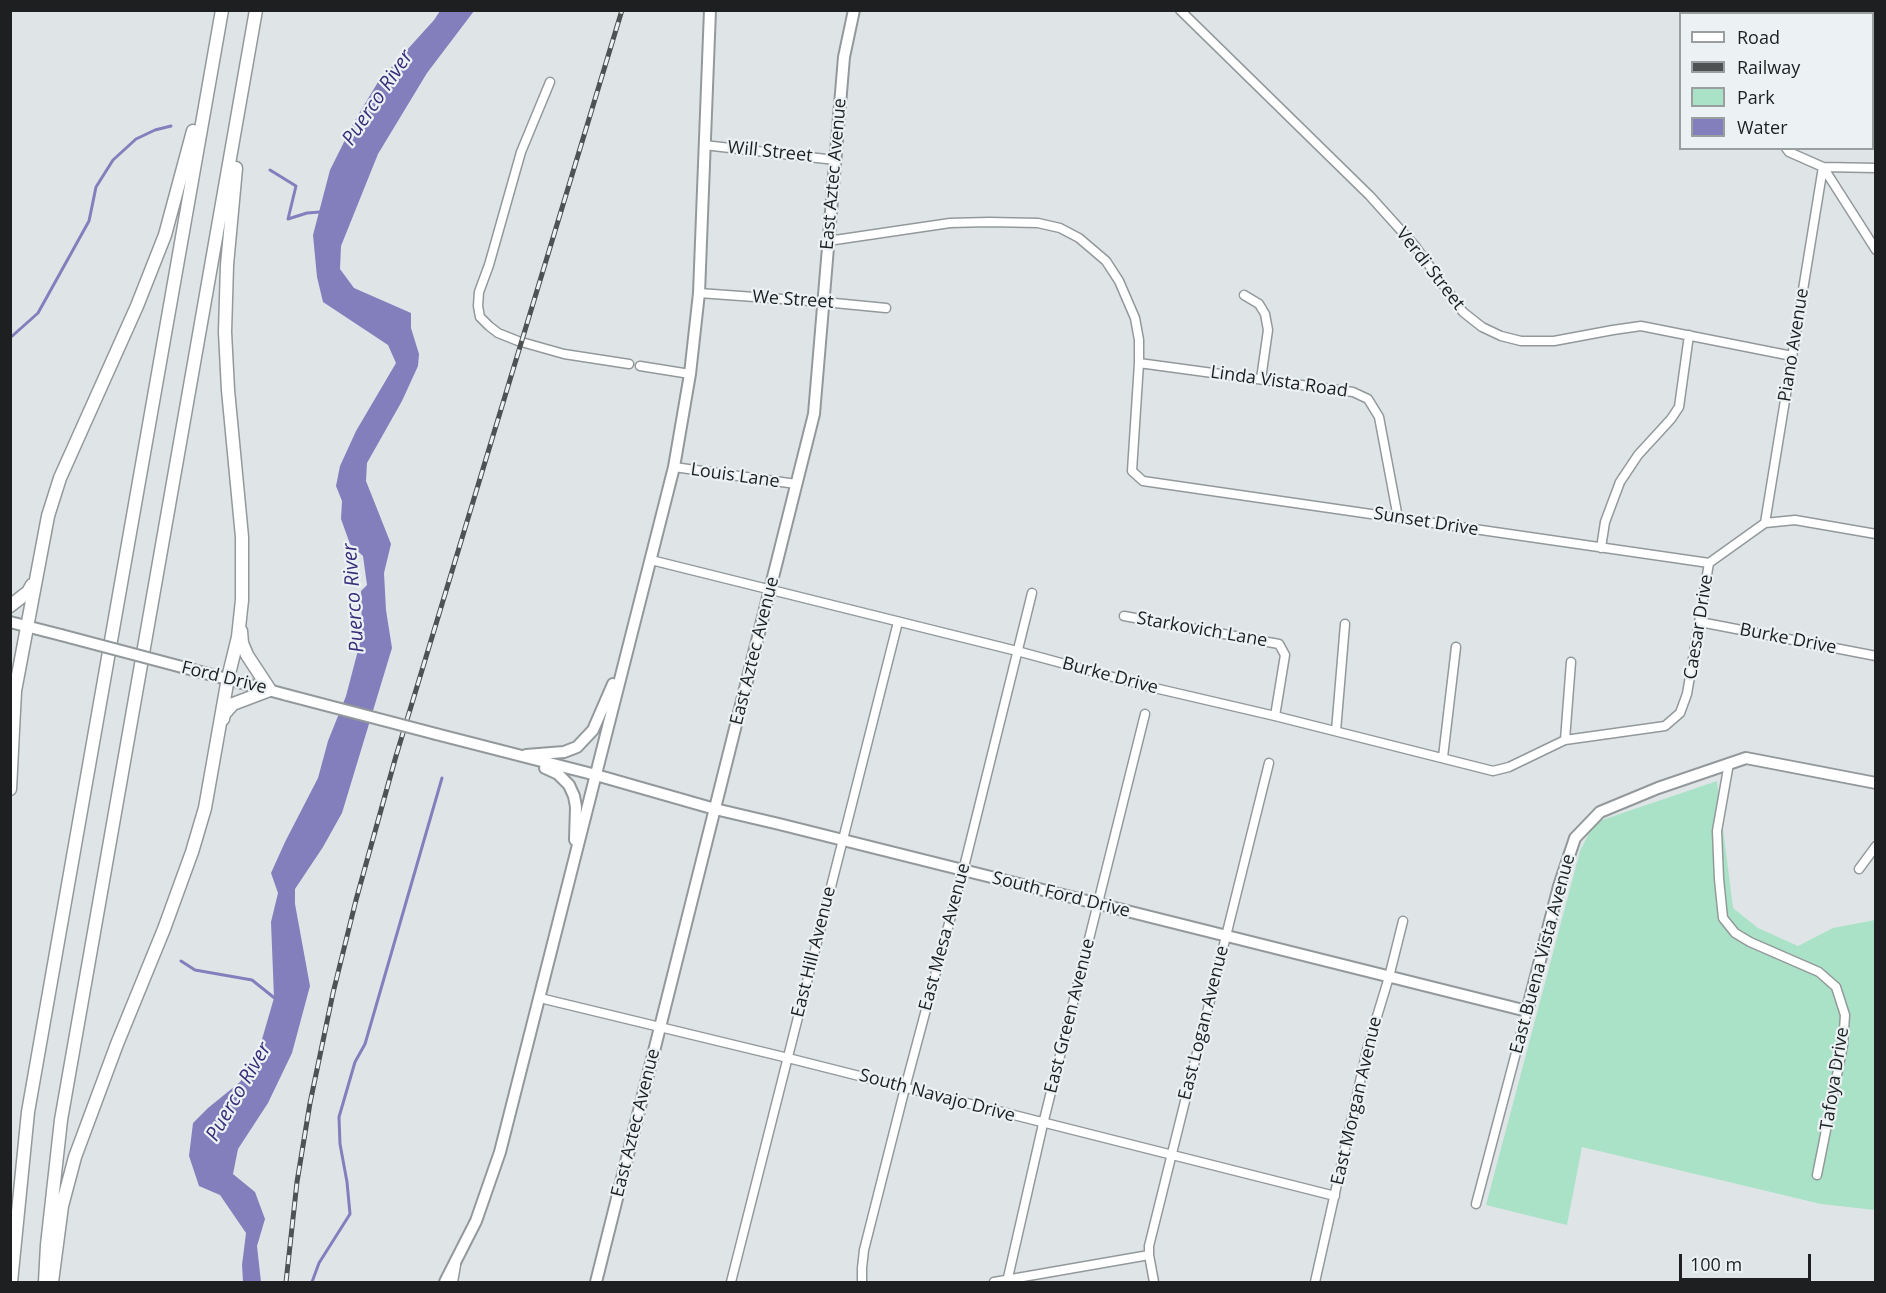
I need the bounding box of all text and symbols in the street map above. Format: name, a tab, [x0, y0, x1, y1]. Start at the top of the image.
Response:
legend	[1679, 12, 1874, 150]
text: Road	[1737, 25, 1780, 49]
water label: Puerco River	[337, 46, 419, 150]
text: Railway	[1737, 55, 1800, 79]
text: Park	[1737, 85, 1775, 109]
street label: East Aztec Avenue	[817, 97, 851, 251]
text: Water	[1737, 115, 1788, 139]
street label: Will Street	[727, 137, 813, 167]
street label: Verdi Street	[1391, 223, 1469, 315]
street label: We Street	[752, 286, 834, 314]
street label: Piano Avenue	[1774, 287, 1814, 403]
street label: Linda Vista Road	[1209, 362, 1349, 402]
street label: Louis Lane	[689, 459, 781, 493]
street label: Sunset Drive	[1372, 503, 1480, 541]
water label: Puerco River	[338, 542, 370, 654]
street label: Caesar Drive	[1680, 573, 1718, 681]
street label: East Aztec Avenue	[726, 575, 784, 727]
street label: Starkovich Lane	[1135, 608, 1269, 652]
street label: Burke Drive	[1738, 619, 1838, 659]
street label: Burke Drive	[1060, 653, 1160, 699]
street label: Ford Drive	[179, 657, 269, 699]
street label: East Buena Vista Avenue	[1506, 852, 1580, 1056]
street label: East Mesa Avenue	[915, 861, 975, 1013]
street label: South Ford Drive	[990, 867, 1132, 923]
street label: East Hill Avenue	[787, 884, 841, 1020]
street label: East Green Avenue	[1040, 936, 1100, 1096]
street label: East Logan Avenue	[1174, 944, 1234, 1102]
street label: East Morgan Avenue	[1327, 1015, 1387, 1187]
street label: Tafoya Drive	[1816, 1026, 1854, 1132]
water label: Puerco River	[201, 1038, 277, 1146]
street label: East Aztec Avenue	[607, 1047, 665, 1199]
street label: South Navajo Drive	[857, 1065, 1017, 1127]
scale bar	[1682, 1242, 1814, 1280]
text: 100 m	[1690, 1252, 1742, 1276]

